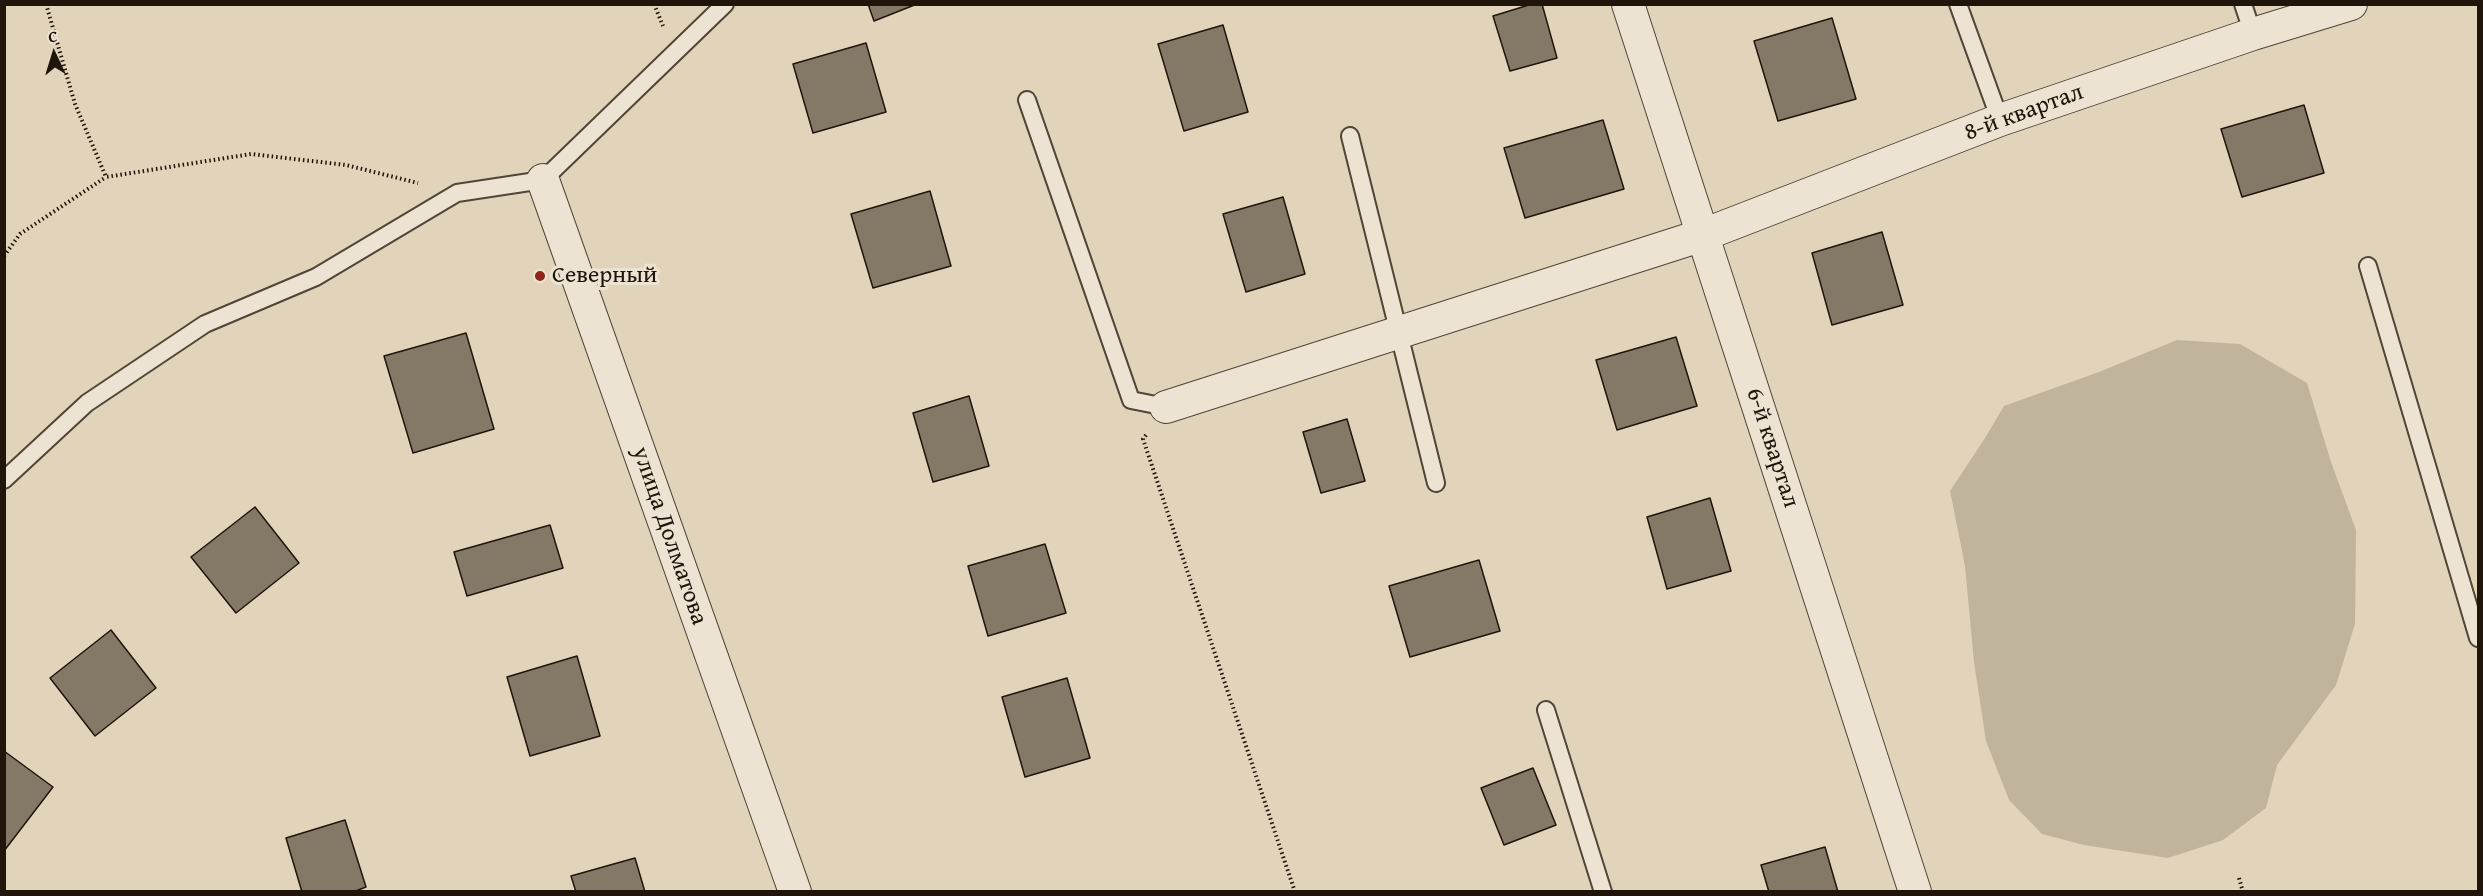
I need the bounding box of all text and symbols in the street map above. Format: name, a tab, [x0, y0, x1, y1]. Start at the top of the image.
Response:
north arrow	[24, 24, 84, 84]
text: С	[47, 24, 58, 48]
street label: 8-й квартал	[1961, 78, 2087, 148]
place label: Северный	[552, 262, 657, 290]
marker: Северный	[533, 269, 547, 283]
street label: 6-й квартал	[1739, 384, 1805, 512]
street label: улица Долматова	[625, 443, 713, 629]

